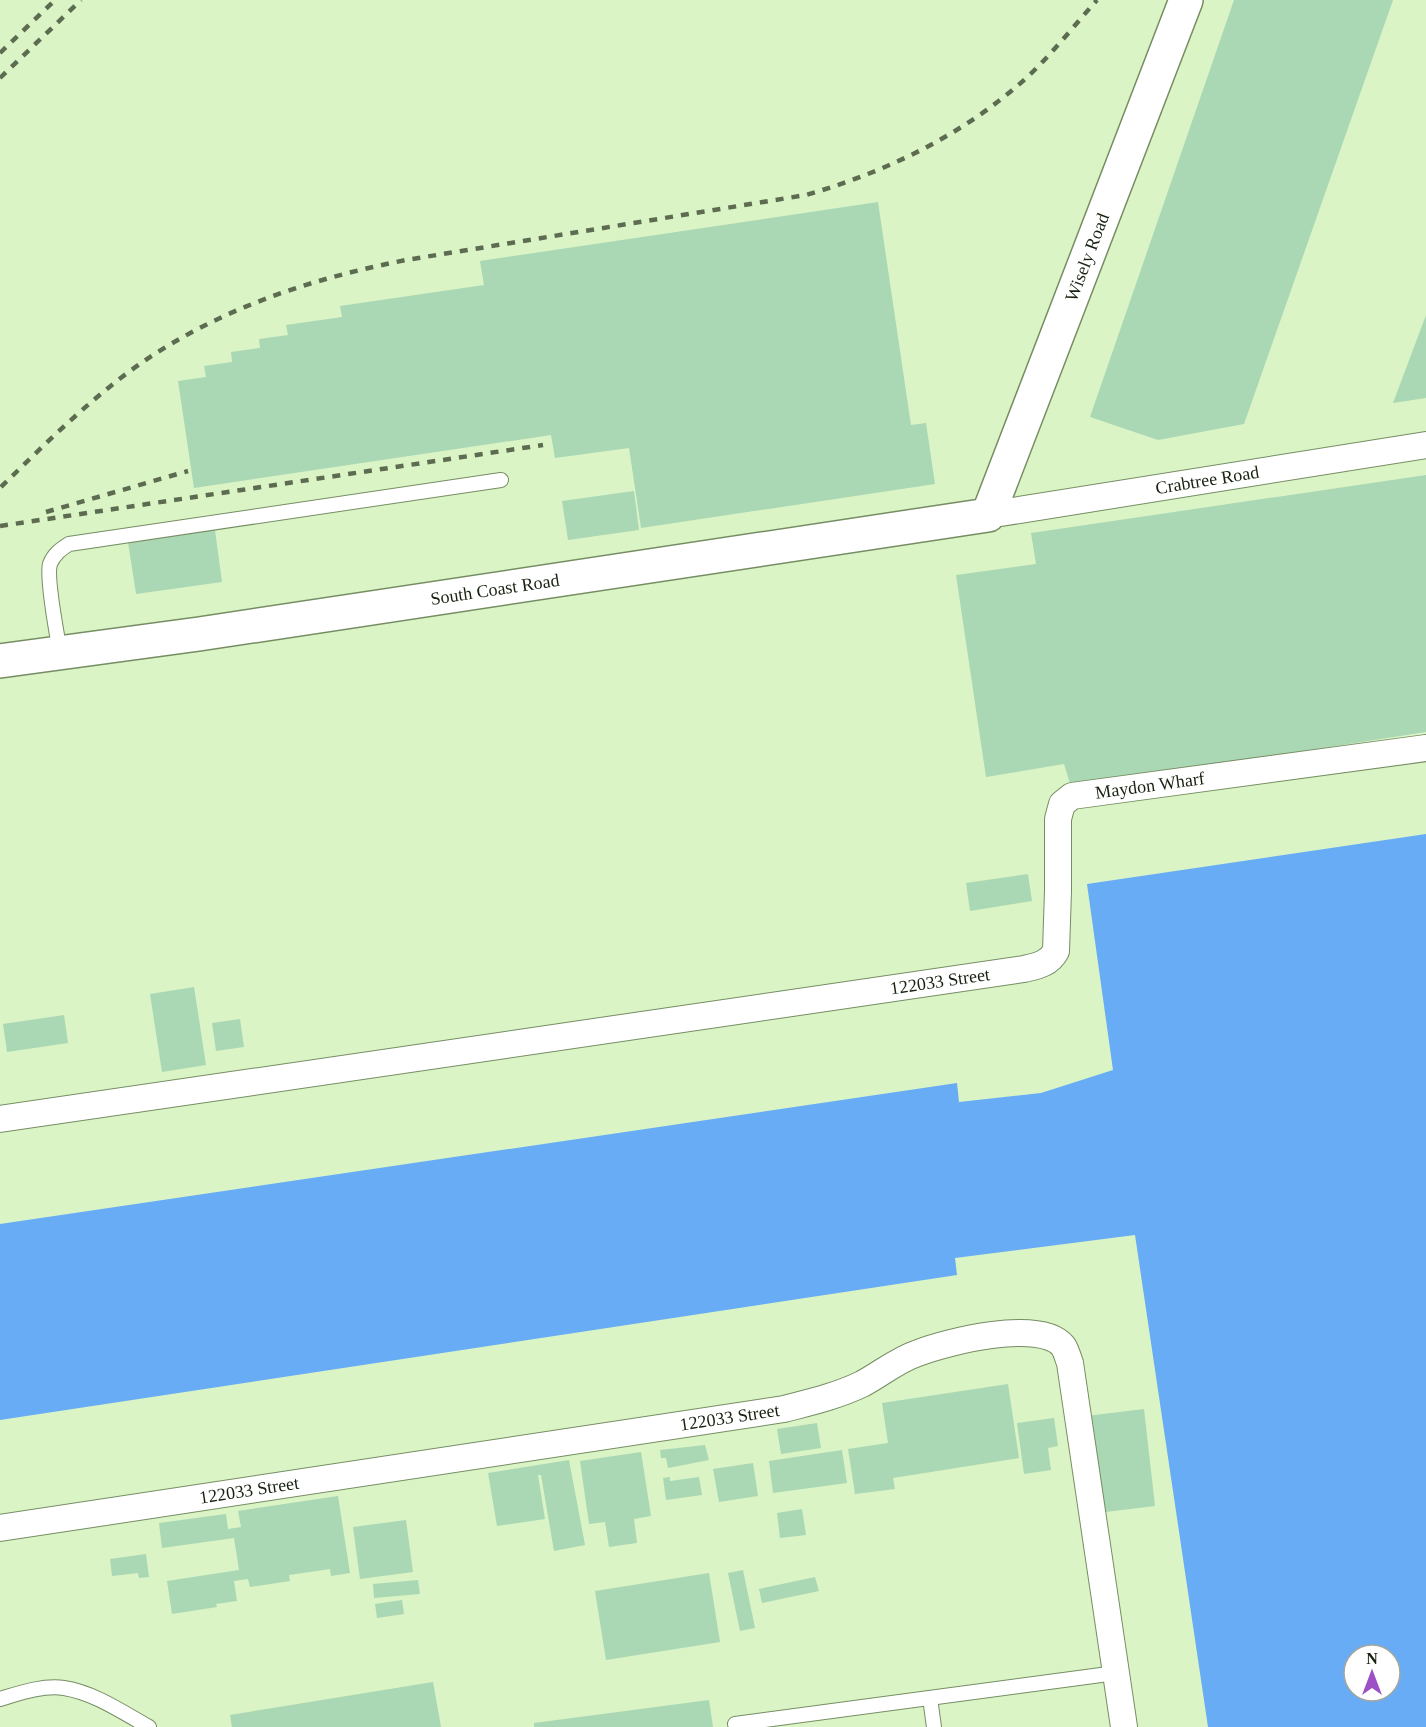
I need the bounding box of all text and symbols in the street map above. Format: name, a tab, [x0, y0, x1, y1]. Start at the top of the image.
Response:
street label: Wisely Road	[1061, 210, 1113, 304]
street label: Crabtree Road	[1154, 462, 1260, 498]
street label: South Coast Road	[429, 570, 561, 609]
street label: Maydon Wharf	[1094, 768, 1206, 803]
street label: 122033 Street	[889, 964, 991, 998]
street label: 122033 Street	[678, 1400, 781, 1435]
street label: 122033 Street	[198, 1473, 300, 1508]
north arrow	[1342, 1643, 1402, 1703]
text: N	[1366, 1650, 1378, 1667]

